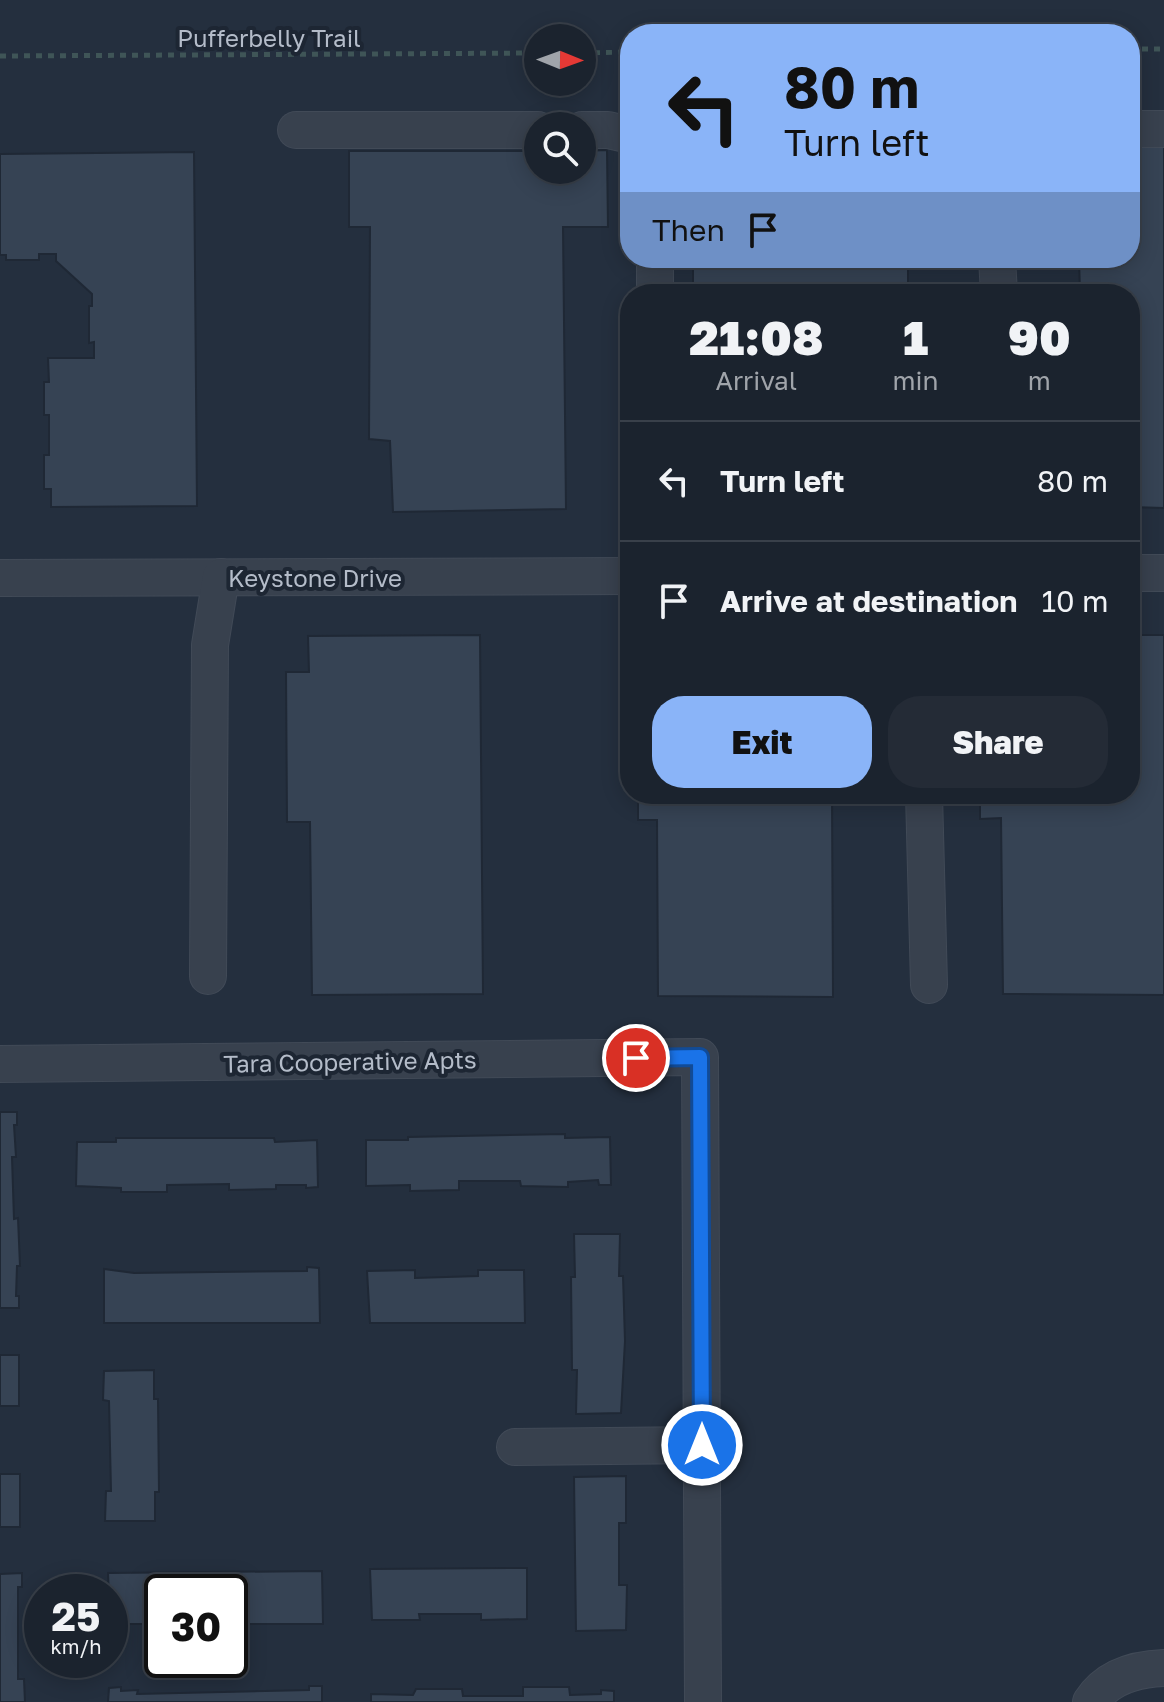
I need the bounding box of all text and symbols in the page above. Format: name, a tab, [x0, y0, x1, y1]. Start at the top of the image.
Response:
street label: Pufferbelly Trail	[177, 23, 361, 52]
north arrow	[524, 24, 596, 96]
map controls	[524, 24, 596, 184]
text: 80 m	[784, 53, 919, 120]
icon: left	[652, 56, 756, 160]
button: search	[524, 112, 596, 184]
text: Turn left	[784, 121, 930, 164]
icon: arrive	[741, 208, 785, 252]
text: Then	[652, 212, 725, 248]
text: 21:08	[689, 308, 823, 366]
text: 1	[903, 308, 928, 366]
text: 90	[1008, 308, 1071, 366]
text: Arrival	[716, 365, 797, 396]
text: min	[893, 365, 939, 396]
text: m	[1028, 365, 1051, 396]
icon: left	[652, 459, 696, 503]
text: Turn left	[720, 463, 845, 499]
text: 80 m	[1037, 463, 1108, 499]
street label: Keystone Drive	[228, 563, 402, 592]
icon: arrive	[652, 579, 696, 623]
text: Arrive at destination	[720, 583, 1017, 619]
text: 10 m	[1041, 583, 1109, 619]
button: Exit	[652, 696, 872, 788]
button: Share	[888, 696, 1108, 788]
pin	[602, 1024, 670, 1092]
icon: arrive	[614, 1036, 658, 1080]
street label: Tara Cooperative Apts	[223, 1044, 477, 1078]
position arrow	[660, 1403, 744, 1487]
speed limit sign: 30	[144, 1574, 248, 1678]
text: 25	[52, 1592, 100, 1640]
text: km/h	[51, 1634, 101, 1658]

